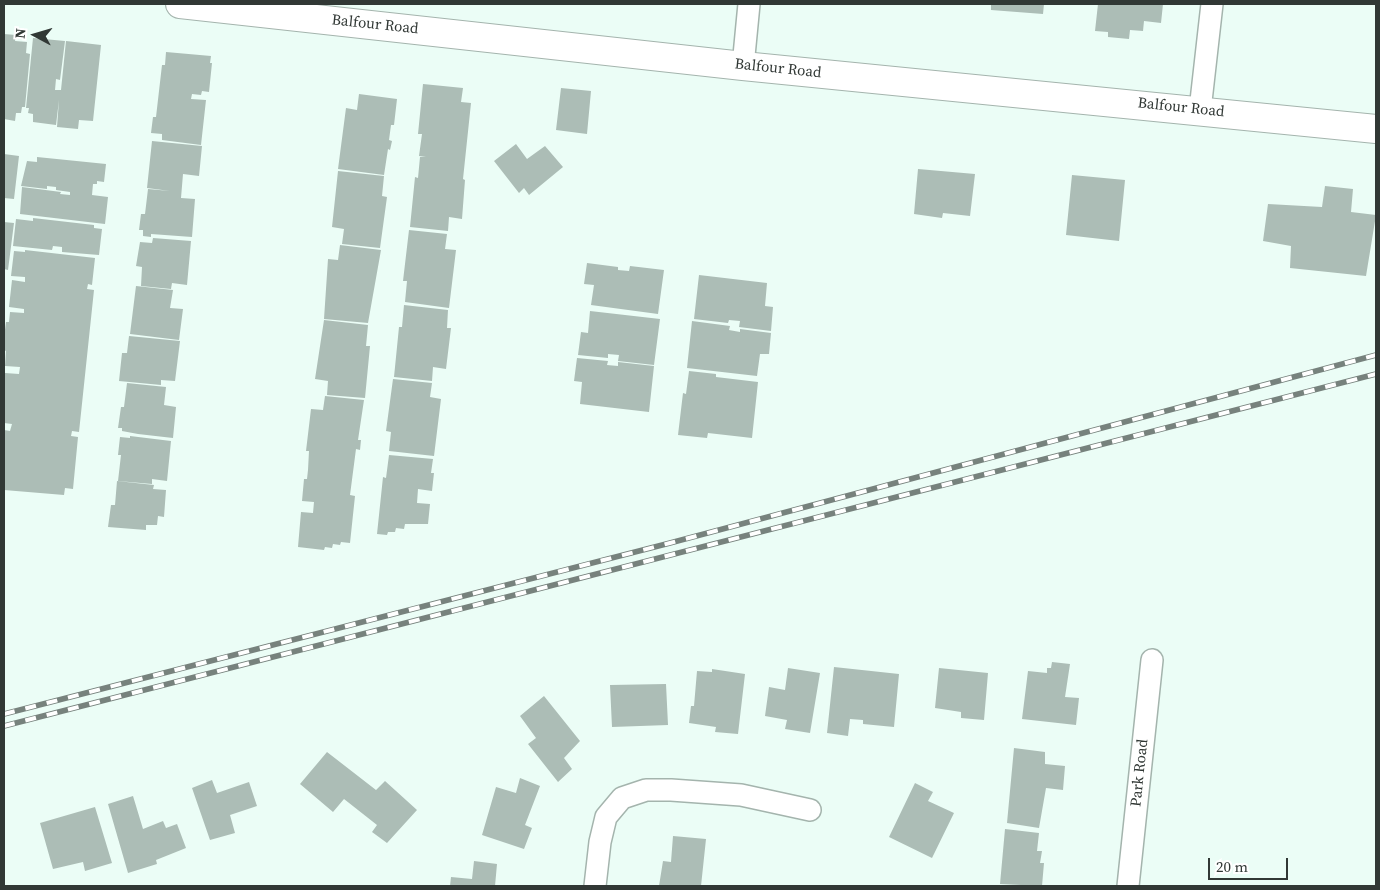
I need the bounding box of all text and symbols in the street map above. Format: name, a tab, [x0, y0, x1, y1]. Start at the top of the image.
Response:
north arrow	[10, 10, 60, 60]
street label: Balfour Road	[331, 11, 419, 39]
text: N	[10, 27, 31, 40]
street label: Balfour Road	[734, 55, 822, 83]
street label: Balfour Road	[1137, 94, 1225, 122]
street label: Park Road	[1127, 738, 1153, 808]
scale bar	[1210, 848, 1290, 880]
text: 20 m	[1216, 856, 1248, 877]

